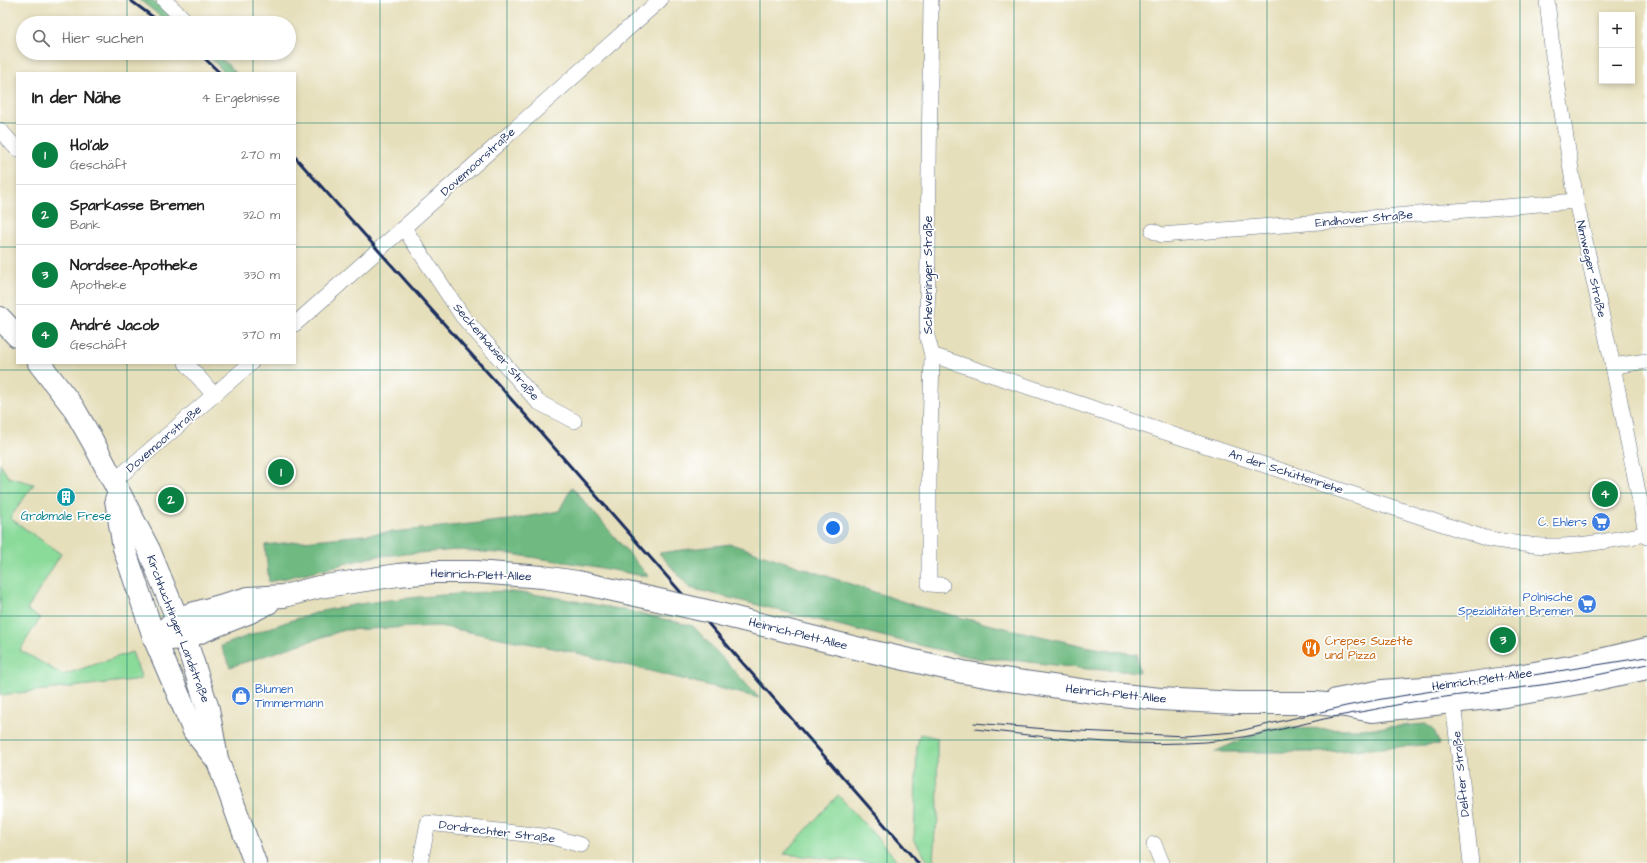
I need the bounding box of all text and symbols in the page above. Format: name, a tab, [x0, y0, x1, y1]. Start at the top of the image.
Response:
map controls	[1599, 12, 1635, 84]
button: +	[1599, 12, 1635, 48]
search box	[16, 16, 296, 60]
icon: search	[30, 27, 52, 49]
text: Hier suchen	[62, 28, 143, 49]
button: −	[1599, 48, 1635, 84]
text: In der Nähe	[32, 86, 121, 110]
text: 4 Ergebnisse	[201, 89, 280, 107]
street label: Dovemoorstraße	[437, 123, 519, 200]
text: Hol'ab	[70, 135, 108, 156]
text: 1	[44, 146, 46, 164]
text: 270 m	[241, 146, 280, 164]
text: Geschäft	[70, 156, 127, 174]
text: Sparkasse Bremen	[70, 195, 204, 216]
text: 2	[41, 206, 49, 224]
text: 320 m	[242, 206, 280, 224]
street label: Eindhover Straße	[1314, 206, 1414, 232]
street label: Scheveninger Straße	[920, 215, 938, 334]
text: Bank	[70, 216, 100, 234]
street label: Nimweger Straße	[1571, 219, 1611, 320]
text: Nordsee-Apotheke	[70, 255, 198, 276]
text: 3	[42, 266, 48, 284]
text: 330 m	[243, 266, 280, 284]
text: Apotheke	[70, 276, 127, 294]
street label: Seckenhauser Straße	[449, 300, 543, 405]
text: André Jacob	[70, 315, 159, 336]
text: 4	[41, 326, 49, 344]
text: 370 m	[242, 326, 280, 344]
text: Geschäft	[70, 336, 127, 354]
street label: Dovemoorstraße	[122, 401, 206, 477]
street label: An der Schüttenriehe	[1227, 445, 1346, 499]
pin: 1	[268, 457, 294, 487]
pin: 4	[1592, 479, 1618, 509]
pin: 2	[158, 485, 184, 515]
building icon: Grabmale Frese	[55, 486, 77, 508]
place label: Grabmale Frese	[21, 508, 112, 525]
supermarket icon: C. Ehlers	[1590, 511, 1612, 533]
place label: C. Ehlers	[1538, 514, 1587, 531]
your location	[823, 518, 843, 538]
street label: Kirchhuchtinger Landstraße	[141, 553, 214, 706]
street label: Heinrich-Plett-Allee	[430, 565, 532, 585]
place label: Polnische Spezialitäten Bremen	[1458, 589, 1574, 620]
supermarket icon: Polnische Spezialitäten Bremen	[1576, 593, 1598, 615]
street label: Heinrich-Plett-Allee	[747, 614, 850, 655]
pin: 3	[1490, 625, 1516, 655]
place label: Crepes Suzette und Pizza	[1325, 633, 1414, 664]
restaurant icon: Crepes Suzette und Pizza	[1300, 637, 1322, 659]
street label: Heinrich-Plett-Allee	[1431, 664, 1534, 695]
street label: Heinrich-Plett-Allee	[1065, 680, 1168, 708]
place label: Blumen Timmermann	[255, 681, 324, 712]
shop icon: Blumen Timmermann	[230, 685, 252, 707]
street label: Delfter Straße	[1448, 730, 1474, 818]
street label: Dordrechter Straße	[438, 816, 557, 848]

